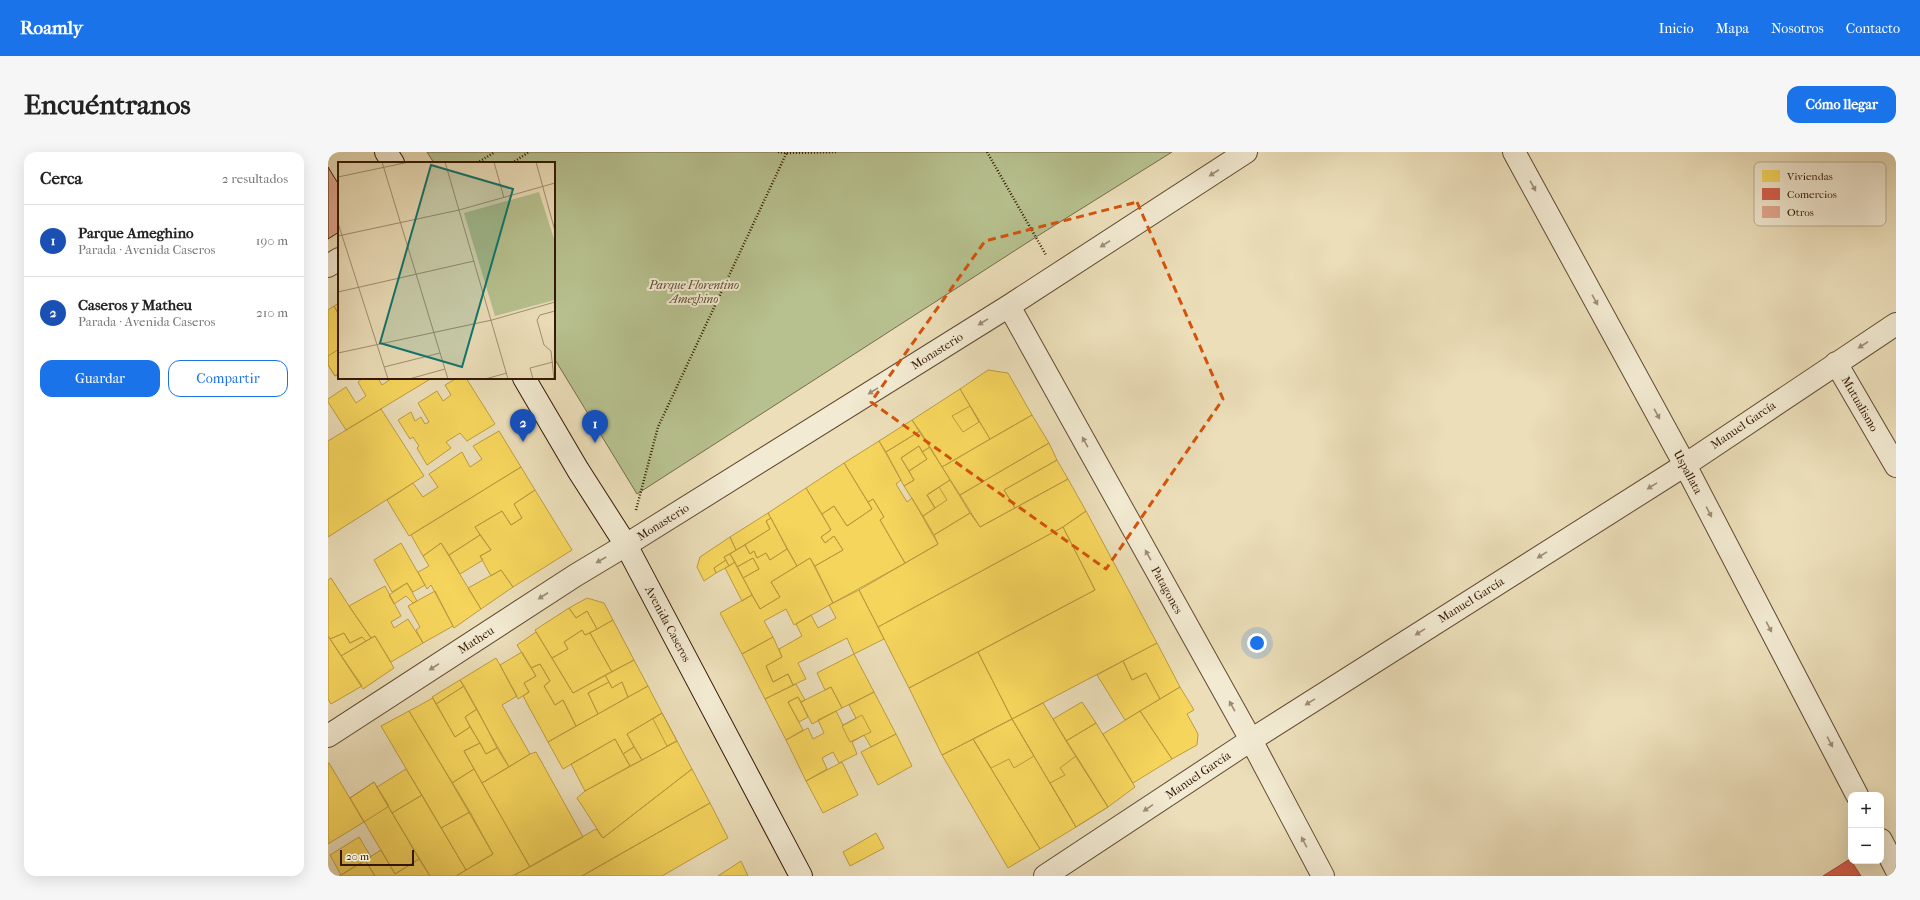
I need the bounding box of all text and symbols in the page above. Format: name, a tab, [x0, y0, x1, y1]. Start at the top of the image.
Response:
text: Roamly	[20, 17, 83, 39]
text: Inicio	[1659, 20, 1694, 37]
text: Mapa	[1716, 20, 1749, 37]
text: Nosotros	[1771, 20, 1824, 37]
text: Contacto	[1846, 20, 1900, 37]
button: Cómo llegar	[1787, 86, 1896, 123]
text: Encuéntranos	[24, 88, 191, 121]
inset map	[338, 162, 555, 379]
legend	[1754, 162, 1886, 226]
text: Cerca	[40, 168, 82, 188]
one-way arrow	[1208, 169, 1219, 177]
text: Viviendas	[1786, 170, 1833, 183]
text: 2 resultados	[222, 171, 288, 186]
one-way arrow	[1529, 180, 1536, 192]
text: Comercios	[1787, 188, 1837, 201]
text: Otros	[1787, 206, 1814, 219]
text: Parque Ameghino	[78, 224, 194, 242]
text: 1	[51, 233, 55, 248]
text: 190 m	[256, 233, 288, 248]
one-way arrow	[1099, 240, 1110, 248]
text: Parada · Avenida Caseros	[78, 242, 215, 257]
park label: Parque Florentino Ameghino	[648, 278, 739, 306]
one-way arrow	[1591, 294, 1598, 306]
text: Caseros y Matheu	[78, 296, 192, 314]
text: 2	[50, 305, 56, 320]
text: 210 m	[256, 305, 288, 320]
text: Parada · Avenida Caseros	[78, 314, 215, 329]
one-way arrow	[978, 318, 988, 326]
street label: Monasterio	[908, 330, 966, 372]
one-way arrow	[1857, 342, 1869, 349]
button: Guardar	[40, 360, 160, 397]
button: Compartir	[168, 360, 288, 397]
street label: Mutualismo	[1839, 374, 1881, 434]
one-way arrow	[867, 387, 879, 394]
street label: Manuel García	[1708, 398, 1779, 452]
pin: 2	[510, 409, 536, 442]
one-way arrow	[1654, 409, 1660, 420]
pin: 1	[582, 410, 608, 443]
one-way arrow	[1081, 436, 1088, 448]
street label: Uspallata	[1671, 448, 1706, 497]
one-way arrow	[1646, 482, 1658, 489]
street label: Monasterio	[634, 501, 692, 543]
one-way arrow	[1706, 506, 1712, 518]
one-way arrow	[1145, 549, 1151, 561]
one-way arrow	[1536, 552, 1548, 559]
one-way arrow	[595, 556, 607, 563]
street label: Patagones	[1148, 564, 1186, 617]
street label: Manuel García	[1435, 574, 1507, 626]
street label: Avenida Caseros	[642, 583, 694, 665]
one-way arrow	[538, 592, 548, 600]
one-way arrow	[1766, 621, 1773, 633]
street label: Matheu	[455, 623, 497, 657]
one-way arrow	[1414, 629, 1426, 636]
your location	[1247, 633, 1267, 653]
one-way arrow	[429, 663, 439, 671]
one-way arrow	[1305, 698, 1315, 706]
one-way arrow	[1228, 700, 1235, 711]
one-way arrow	[1827, 736, 1833, 748]
street label: Manuel García	[1163, 748, 1234, 802]
map controls	[1848, 792, 1884, 864]
button: +	[1848, 792, 1884, 828]
one-way arrow	[1143, 804, 1154, 811]
button: −	[1848, 828, 1884, 864]
one-way arrow	[1301, 836, 1308, 847]
scale bar	[340, 848, 414, 867]
text: 20 m	[346, 850, 369, 863]

